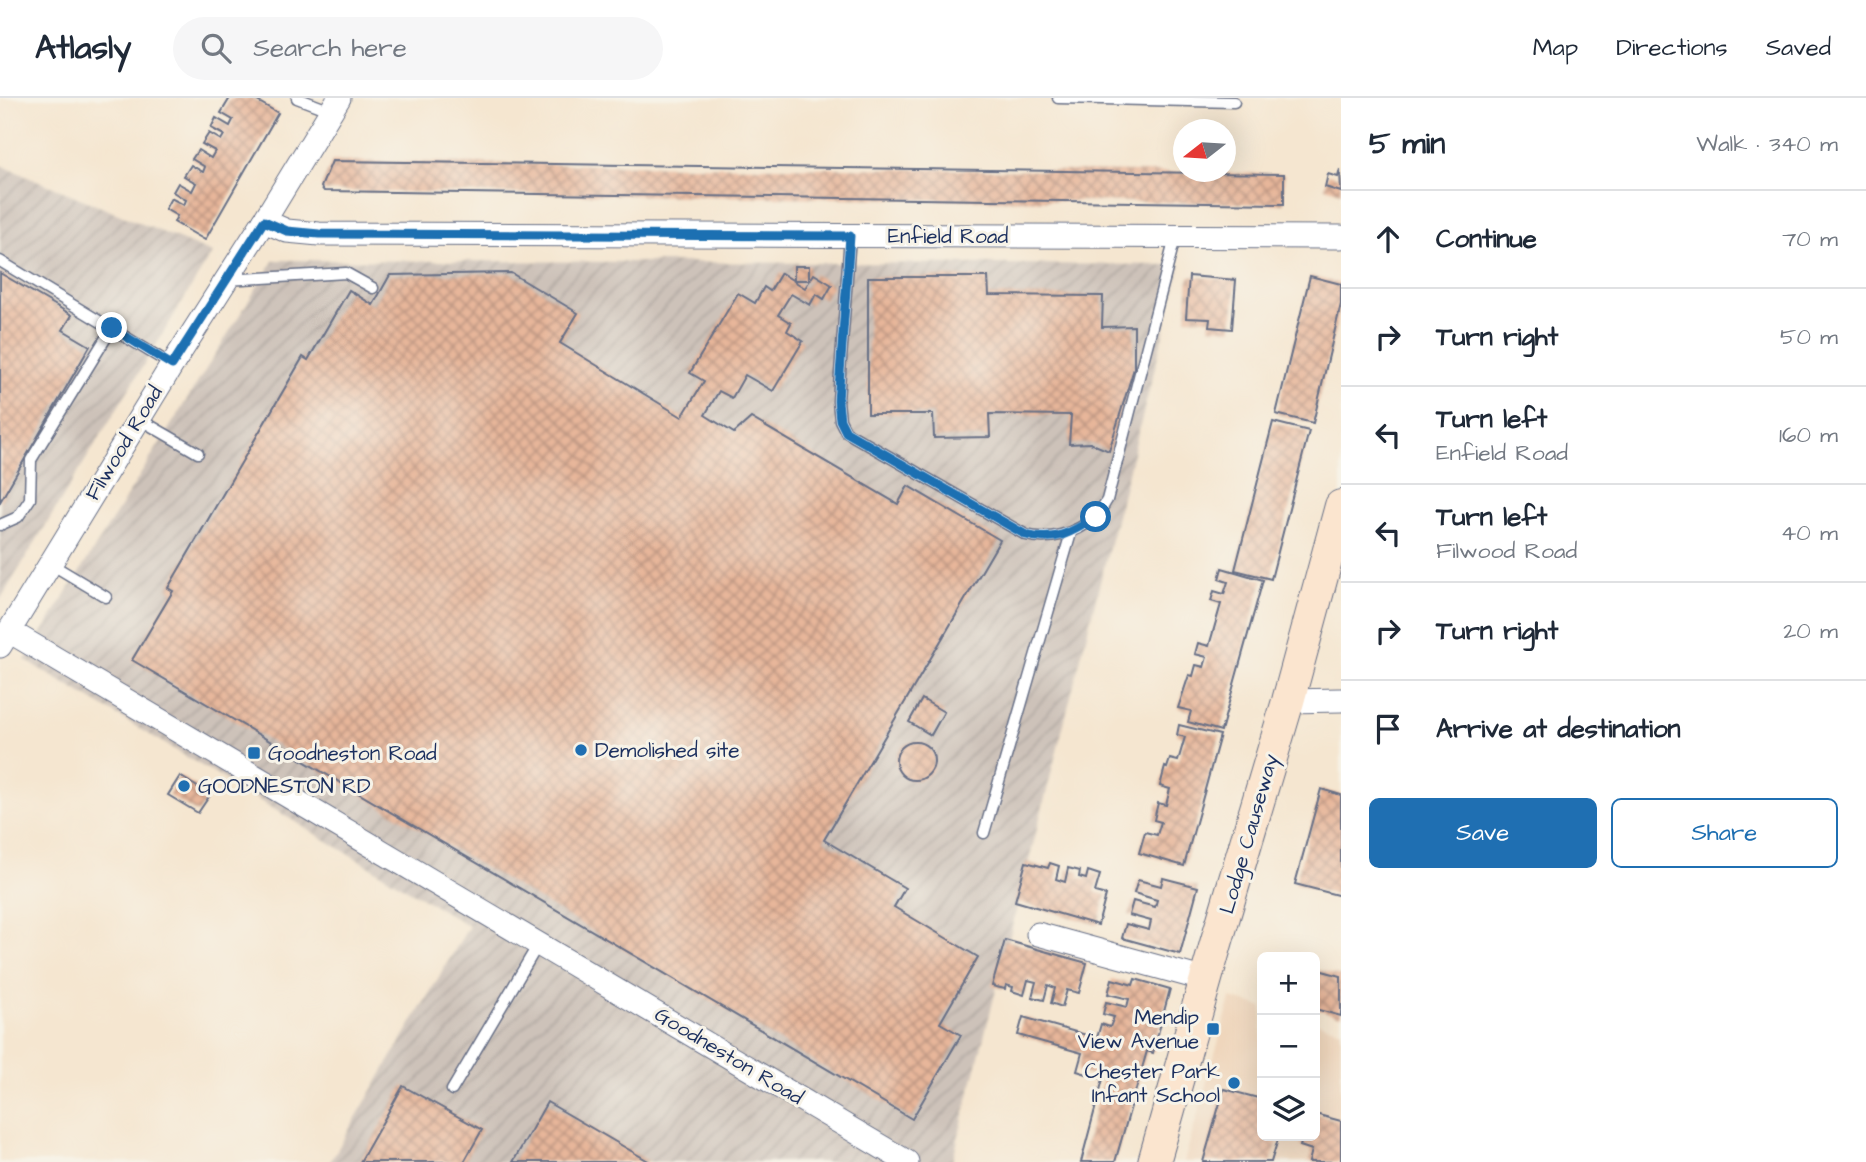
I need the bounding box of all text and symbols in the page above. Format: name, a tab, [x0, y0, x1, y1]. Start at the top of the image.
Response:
search box	[173, 17, 663, 80]
text: Atlasly	[35, 25, 131, 71]
icon: search	[197, 29, 235, 67]
text: Search here	[253, 30, 407, 66]
text: Map	[1533, 31, 1578, 65]
text: Directions	[1616, 31, 1728, 65]
text: Saved	[1766, 31, 1831, 65]
north arrow	[1173, 119, 1236, 182]
text: 5 min	[1369, 123, 1445, 165]
text: Walk · 340 m	[1696, 128, 1838, 160]
icon: ahead	[1369, 220, 1407, 258]
text: Continue	[1436, 221, 1537, 257]
street label: Enfield Road	[888, 222, 1009, 251]
text: 70 m	[1782, 223, 1838, 255]
route end	[96, 312, 127, 343]
icon: right	[1369, 318, 1407, 356]
text: Turn right	[1436, 319, 1558, 355]
text: 50 m	[1780, 321, 1838, 353]
street label: Filwood Road	[78, 380, 170, 506]
text: Turn left	[1436, 401, 1547, 437]
icon: left	[1369, 416, 1407, 454]
text: 160 m	[1779, 419, 1838, 451]
text: Enfield Road	[1436, 437, 1568, 469]
text: Turn left	[1436, 499, 1547, 535]
route start	[1080, 501, 1111, 532]
icon: left	[1369, 514, 1407, 552]
text: 40 m	[1781, 517, 1838, 549]
text: Filwood Road	[1436, 535, 1577, 567]
icon: right	[1369, 612, 1407, 650]
text: Turn right	[1436, 613, 1558, 649]
text: 20 m	[1783, 615, 1838, 647]
icon: arrive	[1369, 710, 1407, 748]
text: Arrive at destination	[1436, 711, 1681, 747]
place label: Demolished site	[595, 736, 740, 765]
place label: Goodneston Road	[268, 739, 437, 768]
marker: Demolished site	[573, 742, 589, 758]
marker: Goodneston Road	[246, 745, 262, 761]
street label: Lodge Causeway	[1212, 750, 1288, 918]
place label: GOODNESTON RD	[198, 772, 371, 801]
marker: GOODNESTON RD	[176, 778, 192, 794]
button: Save	[1369, 798, 1597, 868]
button: Share	[1611, 798, 1838, 868]
map controls	[1257, 952, 1320, 1141]
button: +	[1257, 952, 1320, 1015]
street label: Goodneston Road	[649, 1000, 809, 1112]
place label: Mendip View Avenue	[1078, 1003, 1199, 1056]
button: −	[1257, 1015, 1320, 1078]
marker: Mendip View Avenue	[1205, 1021, 1221, 1037]
place label: Chester Park Infant School	[1084, 1057, 1220, 1110]
marker: Chester Park Infant School	[1226, 1075, 1242, 1091]
button: layers	[1257, 1078, 1320, 1141]

